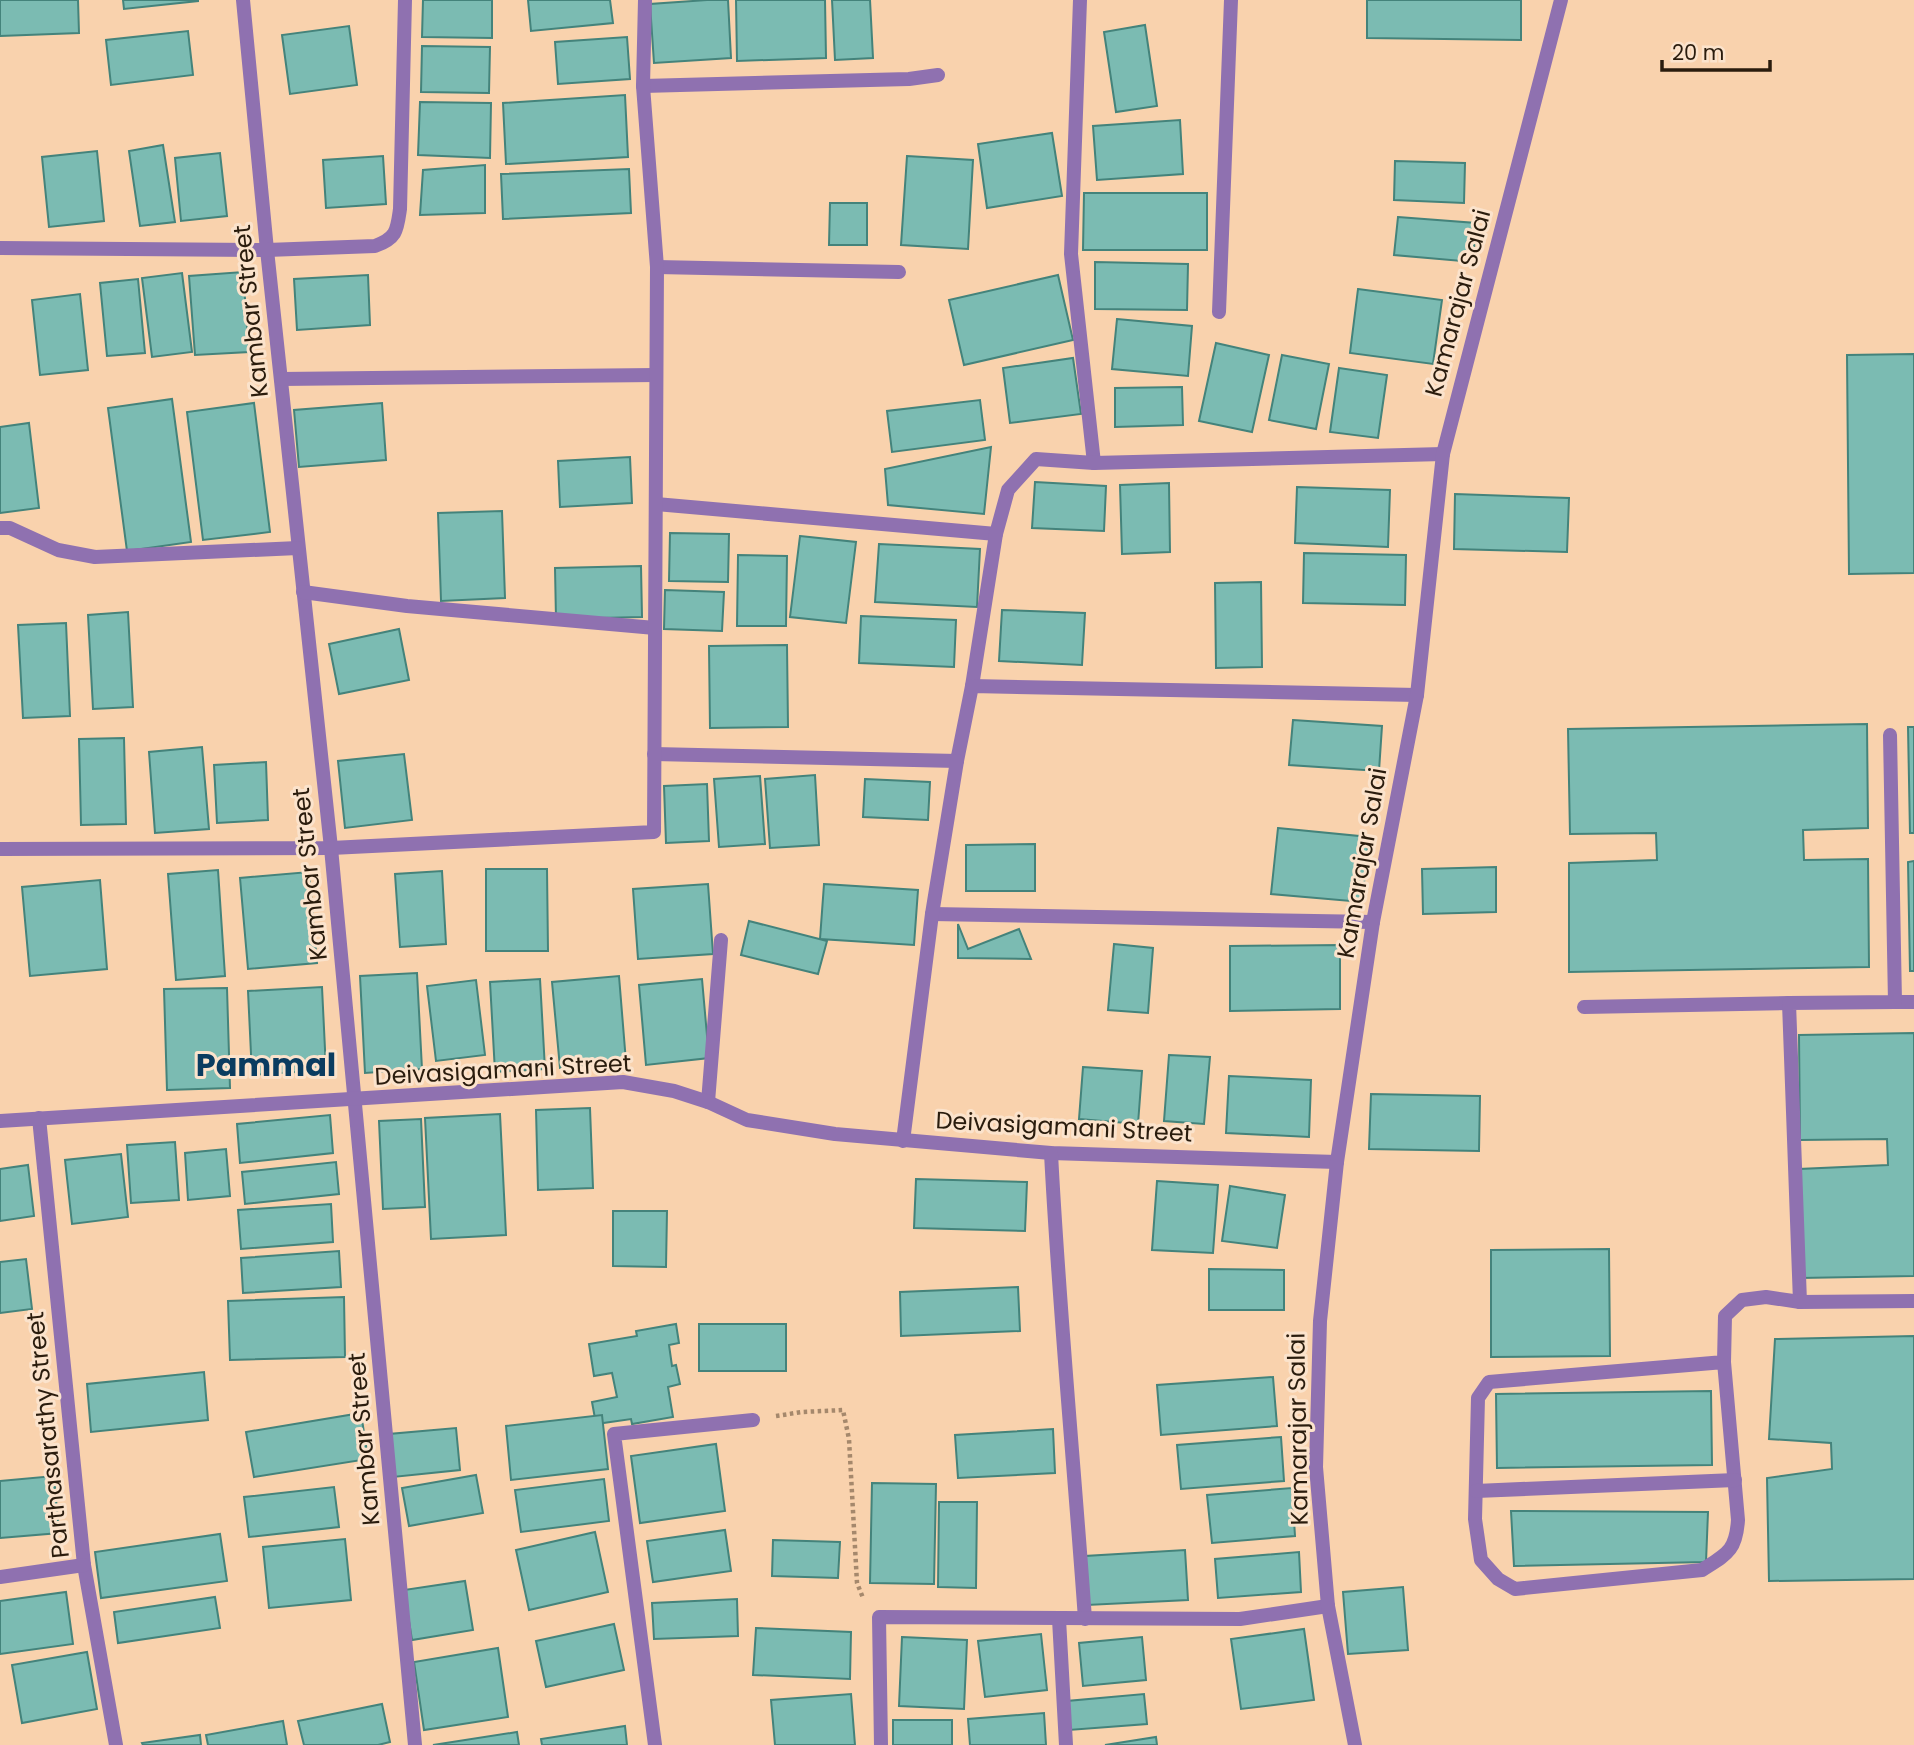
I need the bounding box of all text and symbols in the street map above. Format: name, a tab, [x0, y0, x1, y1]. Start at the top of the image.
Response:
scale bar	[1662, 28, 1770, 72]
text: 20 m	[1672, 38, 1725, 67]
street label: Kamarajar Salai	[1417, 206, 1498, 400]
street label: Kambar Street	[225, 223, 276, 399]
street label: Kamarajar Salai	[1329, 765, 1394, 961]
street label: Kambar Street	[284, 786, 335, 962]
district label: Pammal	[196, 1042, 336, 1087]
street label: Deivasigamani Street	[374, 1046, 632, 1093]
street label: Deivasigamani Street	[935, 1103, 1193, 1150]
street label: Parthasarathy Street	[18, 1310, 77, 1560]
street label: Kamarajar Salai	[1279, 1332, 1316, 1526]
street label: Kambar Street	[340, 1351, 387, 1527]

